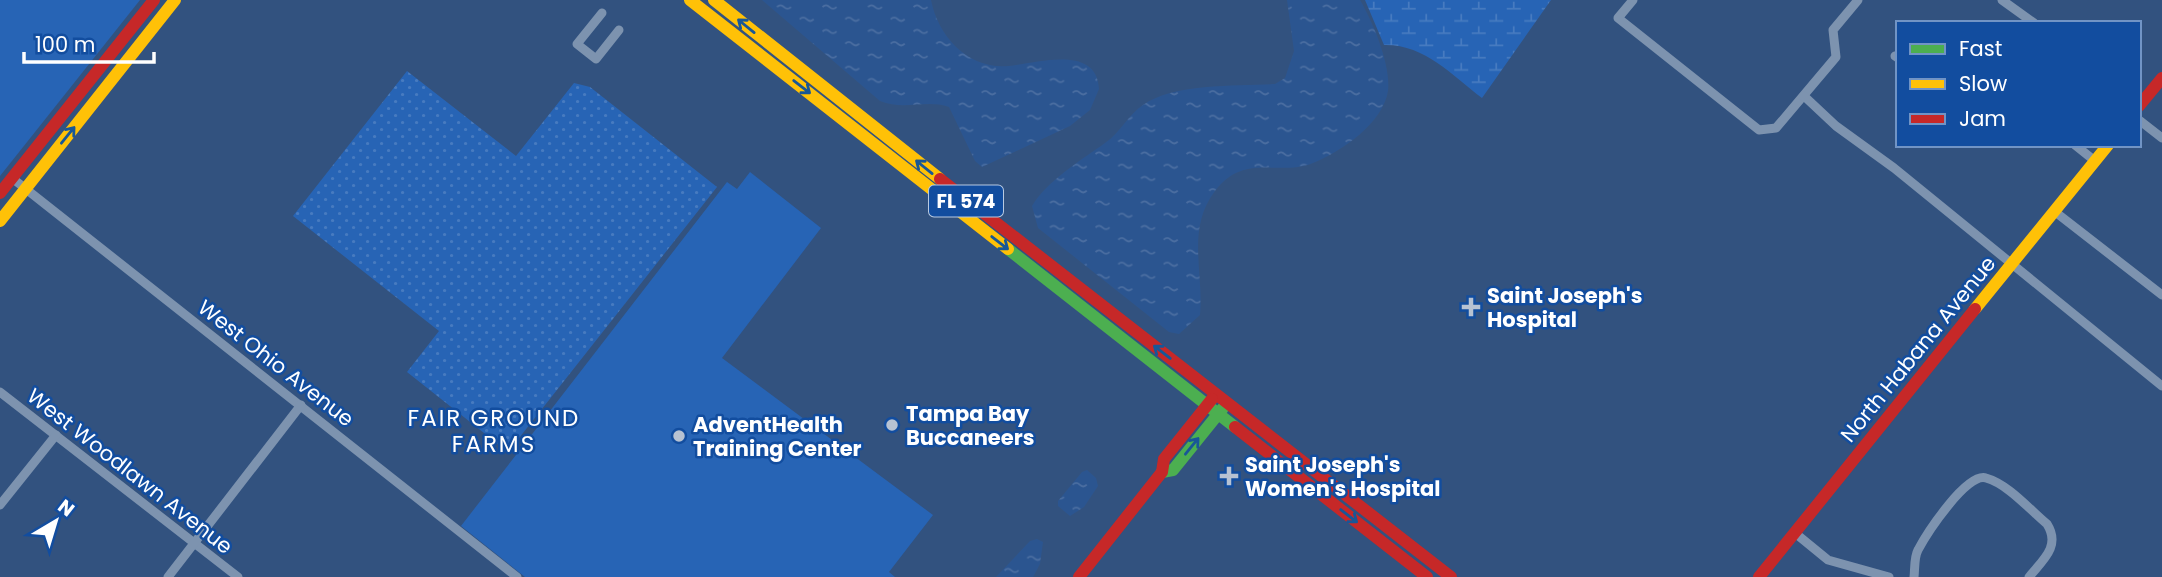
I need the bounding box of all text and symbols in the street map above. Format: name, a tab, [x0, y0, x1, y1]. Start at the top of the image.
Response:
one-way arrow	[738, 18, 756, 33]
scale bar	[24, 21, 154, 65]
legend	[1896, 21, 2141, 147]
text: 100 m	[35, 30, 95, 59]
text: Fast	[1959, 34, 2002, 63]
text: Slow	[1959, 69, 2007, 98]
one-way arrow	[792, 80, 810, 95]
text: Jam	[1959, 104, 2006, 133]
one-way arrow	[61, 127, 76, 145]
one-way arrow	[916, 160, 934, 175]
road number: FL 574	[929, 186, 1003, 216]
one-way arrow	[991, 235, 1009, 250]
street label: North Habana Avenue	[1834, 250, 2002, 448]
place label: Saint Joseph's Hospital	[1487, 281, 1642, 334]
street label: West Ohio Avenue	[192, 293, 360, 433]
marker: Saint Joseph's Hospital	[1461, 297, 1481, 317]
one-way arrow	[1154, 344, 1172, 359]
street label: West Woodlawn Avenue	[21, 381, 239, 561]
place label: Tampa Bay Buccaneers	[906, 399, 1034, 452]
district label: FAIR GROUND FARMS	[408, 402, 580, 460]
place label: AdventHealth Training Center	[693, 410, 862, 463]
marker: Tampa Bay Buccaneers	[884, 417, 900, 433]
marker: AdventHealth Training Center	[671, 428, 687, 444]
one-way arrow	[1185, 437, 1200, 456]
place label: Saint Joseph's Women's Hospital	[1245, 450, 1441, 503]
marker: Saint Joseph's Women's Hospital	[1219, 466, 1239, 486]
north arrow	[21, 486, 91, 556]
text: N	[52, 493, 80, 523]
one-way arrow	[1339, 509, 1357, 524]

